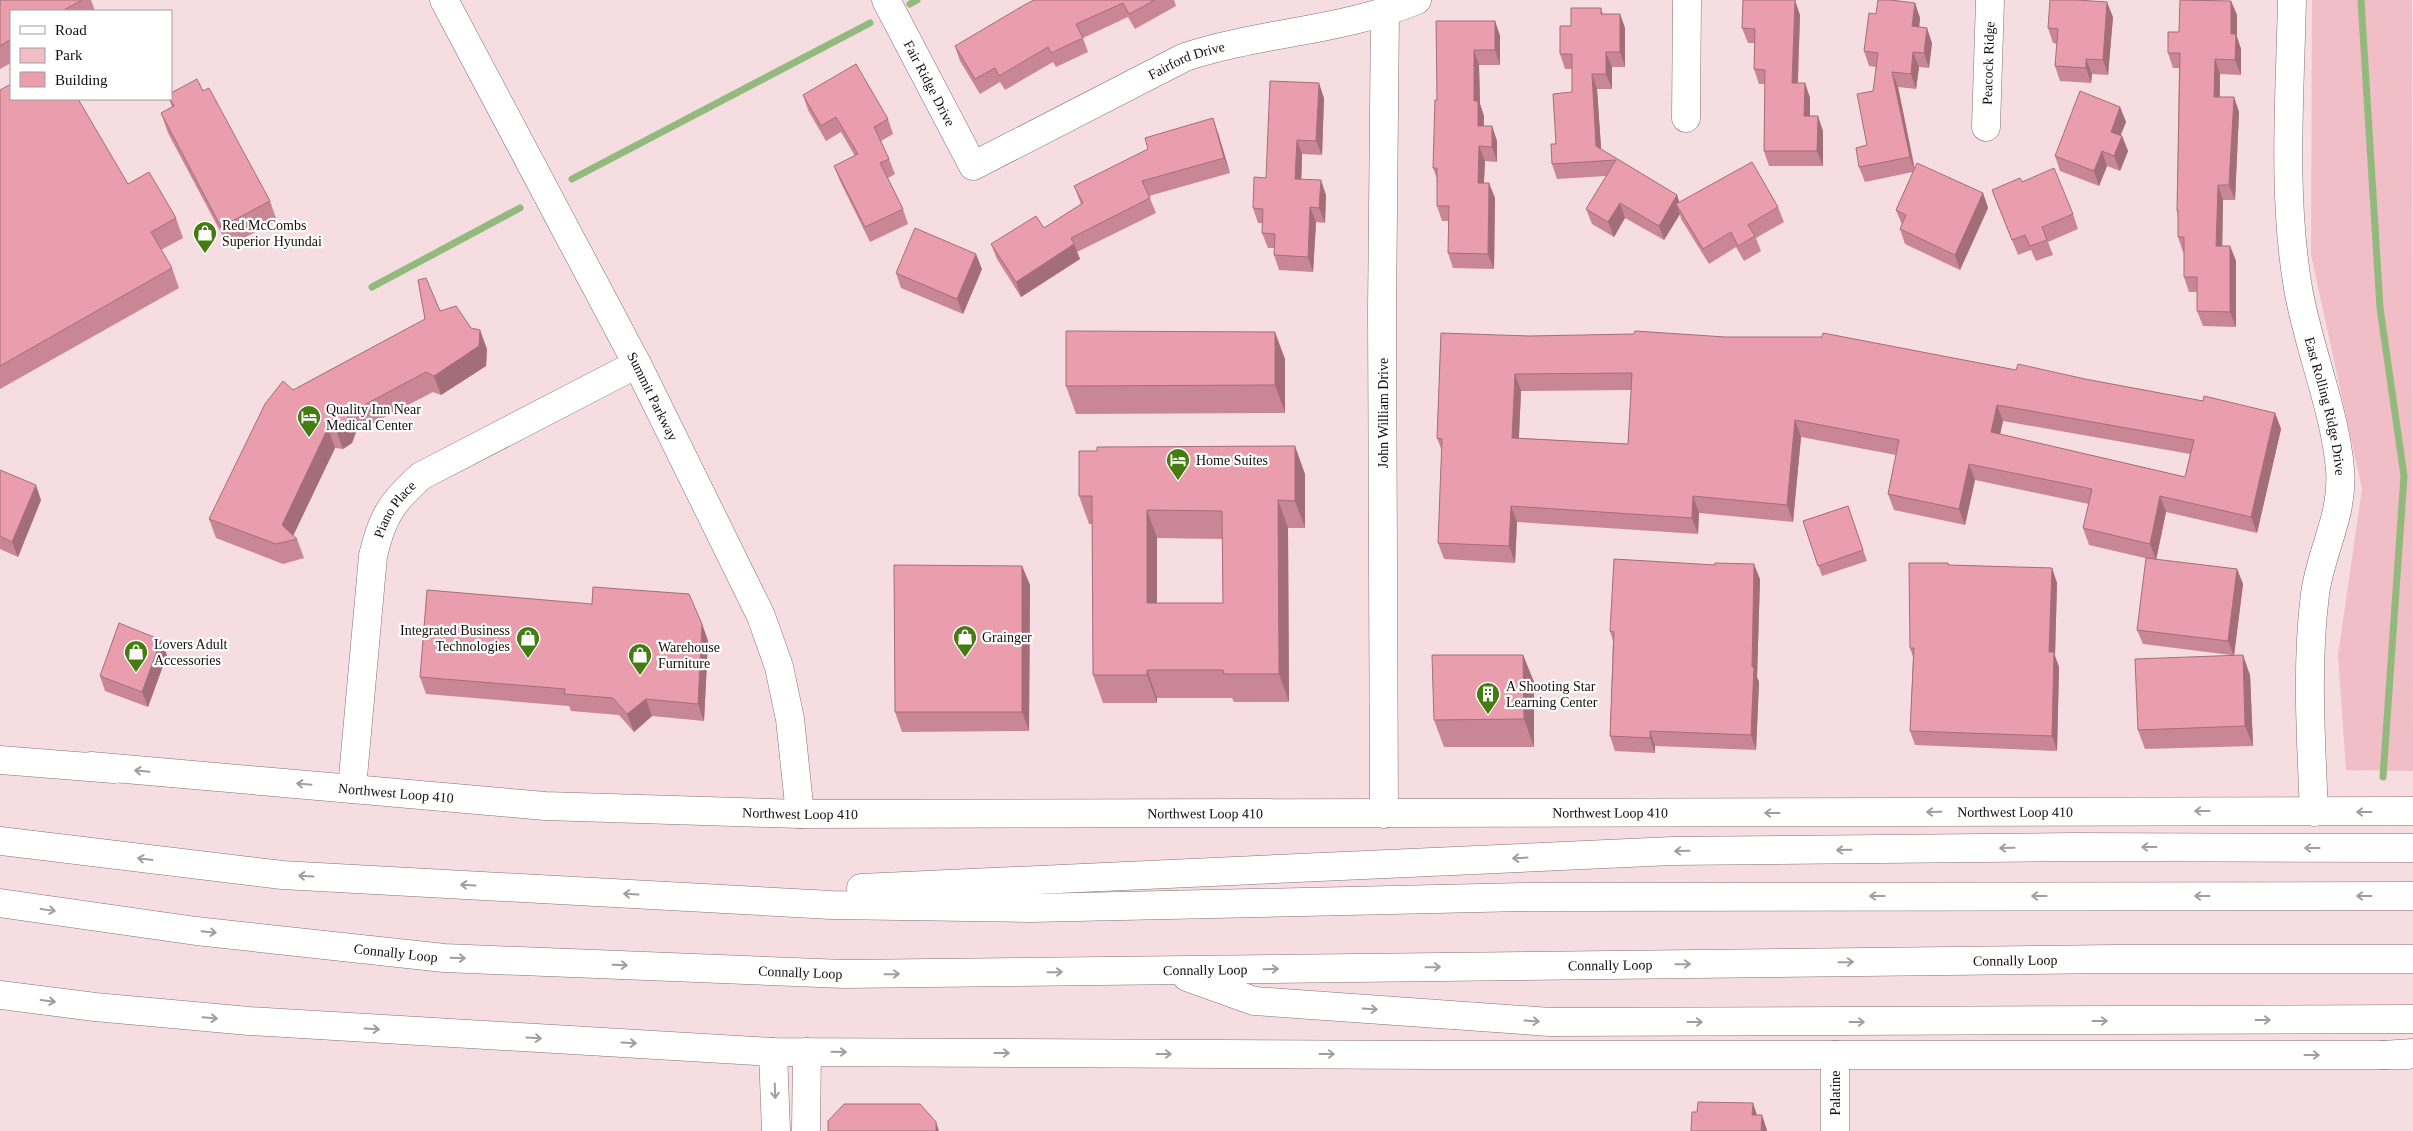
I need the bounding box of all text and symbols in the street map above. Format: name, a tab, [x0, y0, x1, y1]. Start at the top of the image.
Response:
legend	[10, 10, 172, 100]
street label: Peacock Ridge	[1980, 21, 1997, 105]
text: Road	[55, 22, 87, 38]
street label: Fair Ridge Drive	[901, 38, 958, 129]
street label: Fairford Drive	[1146, 39, 1226, 83]
text: Park	[55, 47, 83, 63]
text: Building	[55, 72, 108, 88]
place label: Red McCombs Superior Hyundai	[222, 218, 322, 249]
shop icon: Red McCombs Superior Hyundai	[192, 220, 218, 254]
street label: East Rolling Ridge Drive	[2301, 335, 2347, 476]
street label: Summit Parkway	[624, 350, 681, 443]
street label: John William Drive	[1376, 358, 1391, 468]
place label: Quality Inn Near Medical Center	[326, 402, 421, 433]
hotel icon: Quality Inn Near Medical Center	[296, 404, 322, 438]
hotel icon: Home Suites	[1165, 447, 1191, 481]
place label: Home Suites	[1196, 453, 1268, 468]
street label: Piano Place	[371, 478, 419, 540]
place label: Integrated Business Technologies	[400, 623, 510, 654]
shop icon: Grainger	[952, 624, 978, 658]
shop icon: Integrated Business Technologies	[515, 625, 541, 659]
place label: Grainger	[982, 630, 1032, 645]
place label: Lovers Adult Accessories	[154, 637, 228, 668]
shop icon: Lovers Adult Accessories	[123, 639, 149, 673]
place label: Warehouse Furniture	[658, 640, 720, 671]
shop icon: Warehouse Furniture	[627, 642, 653, 676]
place label: A Shooting Star Learning Center	[1506, 679, 1598, 710]
building icon: A Shooting Star Learning Center	[1475, 681, 1501, 715]
one-way arrow	[134, 766, 150, 776]
one-way arrow	[296, 780, 312, 789]
street label: Northwest Loop 410	[337, 781, 454, 806]
street label: Northwest Loop 410	[742, 805, 858, 822]
street label: Northwest Loop 410	[1552, 805, 1668, 821]
street label: Northwest Loop 410	[1957, 805, 2073, 820]
street label: Northwest Loop 410	[1147, 806, 1263, 821]
one-way arrow	[2194, 806, 2210, 816]
one-way arrow	[1927, 807, 1943, 817]
one-way arrow	[2357, 807, 2373, 817]
one-way arrow	[1764, 808, 1780, 818]
one-way arrow	[2142, 842, 2158, 852]
one-way arrow	[1999, 843, 2016, 853]
one-way arrow	[2304, 843, 2320, 853]
one-way arrow	[1837, 845, 1853, 854]
one-way arrow	[1674, 846, 1690, 856]
one-way arrow	[1512, 853, 1528, 863]
one-way arrow	[137, 854, 153, 864]
one-way arrow	[298, 872, 314, 881]
one-way arrow	[461, 880, 477, 889]
one-way arrow	[623, 889, 639, 898]
one-way arrow	[1869, 891, 1886, 901]
one-way arrow	[2032, 891, 2048, 901]
one-way arrow	[2194, 891, 2210, 901]
one-way arrow	[2357, 891, 2373, 901]
one-way arrow	[40, 905, 56, 915]
one-way arrow	[201, 927, 217, 937]
street label: Connally Loop	[353, 941, 439, 965]
street label: Connally Loop	[1973, 953, 2057, 969]
one-way arrow	[450, 954, 466, 963]
street label: Connally Loop	[1568, 957, 1652, 973]
one-way arrow	[1838, 957, 1854, 967]
one-way arrow	[1675, 959, 1691, 969]
one-way arrow	[612, 960, 628, 970]
street label: Connally Loop	[1163, 962, 1247, 978]
one-way arrow	[1425, 962, 1441, 972]
street label: Connally Loop	[758, 964, 843, 982]
one-way arrow	[1262, 964, 1279, 974]
one-way arrow	[1046, 967, 1063, 977]
one-way arrow	[884, 969, 900, 979]
one-way arrow	[40, 996, 56, 1006]
one-way arrow	[1362, 1005, 1378, 1014]
one-way arrow	[202, 1013, 218, 1023]
one-way arrow	[2254, 1015, 2271, 1025]
one-way arrow	[1524, 1016, 1540, 1025]
one-way arrow	[2092, 1016, 2108, 1026]
one-way arrow	[1686, 1017, 1703, 1027]
one-way arrow	[1849, 1017, 1865, 1027]
one-way arrow	[364, 1024, 380, 1033]
one-way arrow	[526, 1033, 542, 1042]
one-way arrow	[620, 1039, 636, 1048]
one-way arrow	[831, 1047, 847, 1057]
one-way arrow	[994, 1048, 1010, 1058]
one-way arrow	[1156, 1049, 1172, 1059]
one-way arrow	[1318, 1049, 1335, 1059]
one-way arrow	[2304, 1050, 2320, 1060]
street label: Palatine	[1828, 1070, 1843, 1116]
one-way arrow	[770, 1083, 779, 1099]

